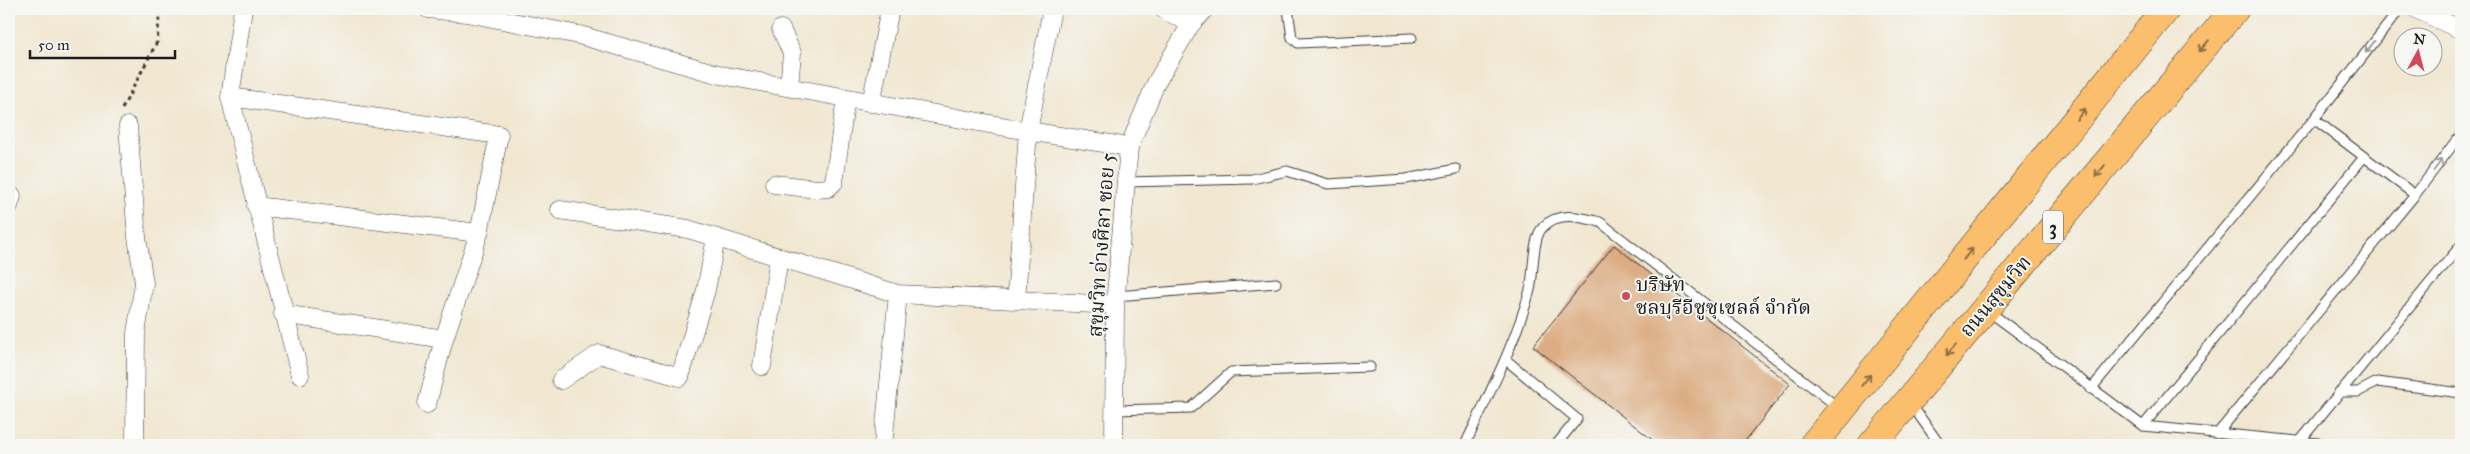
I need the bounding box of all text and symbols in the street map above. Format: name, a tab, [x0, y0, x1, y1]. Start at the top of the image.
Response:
scale bar	[30, 28, 175, 60]
north arrow	[2392, 28, 2442, 78]
text: N	[2413, 30, 2427, 49]
text: 50 m	[38, 36, 70, 54]
one-way arrow	[2198, 39, 2209, 52]
one-way arrow	[2365, 40, 2376, 53]
one-way arrow	[2075, 108, 2086, 121]
street label: สุขุมวิท อ่างศิลา ซอย 5	[1083, 152, 1120, 338]
one-way arrow	[2433, 159, 2444, 172]
one-way arrow	[2094, 164, 2105, 177]
road number: 3	[2043, 210, 2063, 243]
one-way arrow	[1962, 248, 1973, 261]
street label: ถนนสุขุมวิท	[1954, 251, 2037, 342]
place label: บริษัท ชลบุรีอีซูซุเชลล์ จำกัด	[1636, 272, 1811, 320]
marker: บริษัท ชลบุรีอีซูซุเชลล์ จำกัด	[1620, 290, 1632, 302]
one-way arrow	[1945, 343, 1956, 356]
one-way arrow	[1860, 374, 1871, 387]

